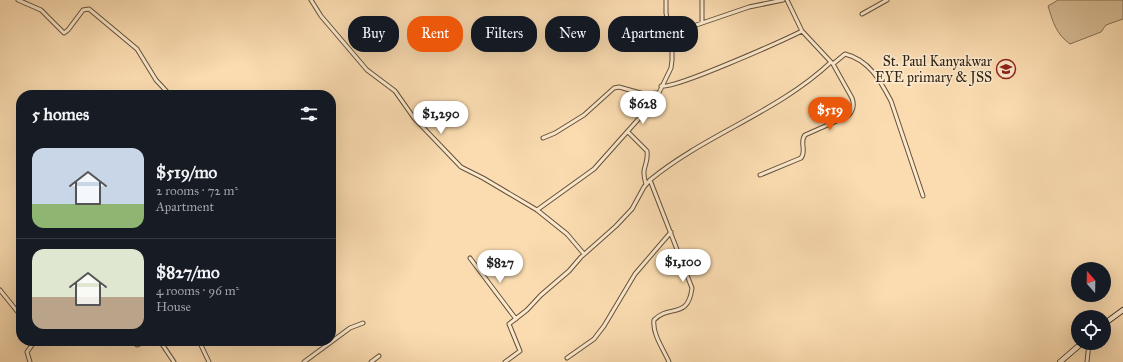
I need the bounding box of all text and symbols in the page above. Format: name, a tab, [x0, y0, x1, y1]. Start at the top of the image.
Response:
chip: Buy	[348, 16, 399, 52]
chip: Rent	[407, 16, 463, 52]
chip: Filters	[471, 16, 537, 52]
chip: New	[545, 16, 600, 52]
chip: Apartment	[608, 16, 698, 52]
place label: St. Paul Kanyakwar EYE primary & JSS	[875, 53, 993, 87]
school or university icon: St. Paul Kanyakwar EYE primary & JSS	[995, 58, 1017, 80]
pin: $628	[619, 91, 667, 125]
text: $628	[629, 96, 657, 112]
pin: $519	[806, 97, 854, 131]
pin: $1,290	[408, 101, 474, 135]
text: $519	[817, 102, 843, 118]
icon: filters	[298, 103, 320, 125]
text: 5 homes	[32, 104, 89, 125]
text: $1,290	[422, 106, 460, 122]
text: $519/mo	[156, 162, 217, 183]
icon: home	[64, 164, 112, 212]
text: 2 rooms · 72 m²	[156, 183, 238, 199]
text: Apartment	[156, 199, 214, 215]
pin: $1,100	[650, 249, 716, 283]
pin: $827	[476, 250, 524, 284]
text: $1,100	[665, 254, 701, 270]
text: $827	[486, 255, 514, 271]
text: $827/mo	[156, 262, 220, 283]
north arrow	[1071, 262, 1111, 302]
map controls	[1071, 262, 1111, 350]
icon: home	[64, 265, 112, 313]
text: 4 rooms · 96 m²	[156, 283, 239, 299]
text: House	[156, 299, 191, 315]
button: locate	[1071, 310, 1111, 350]

